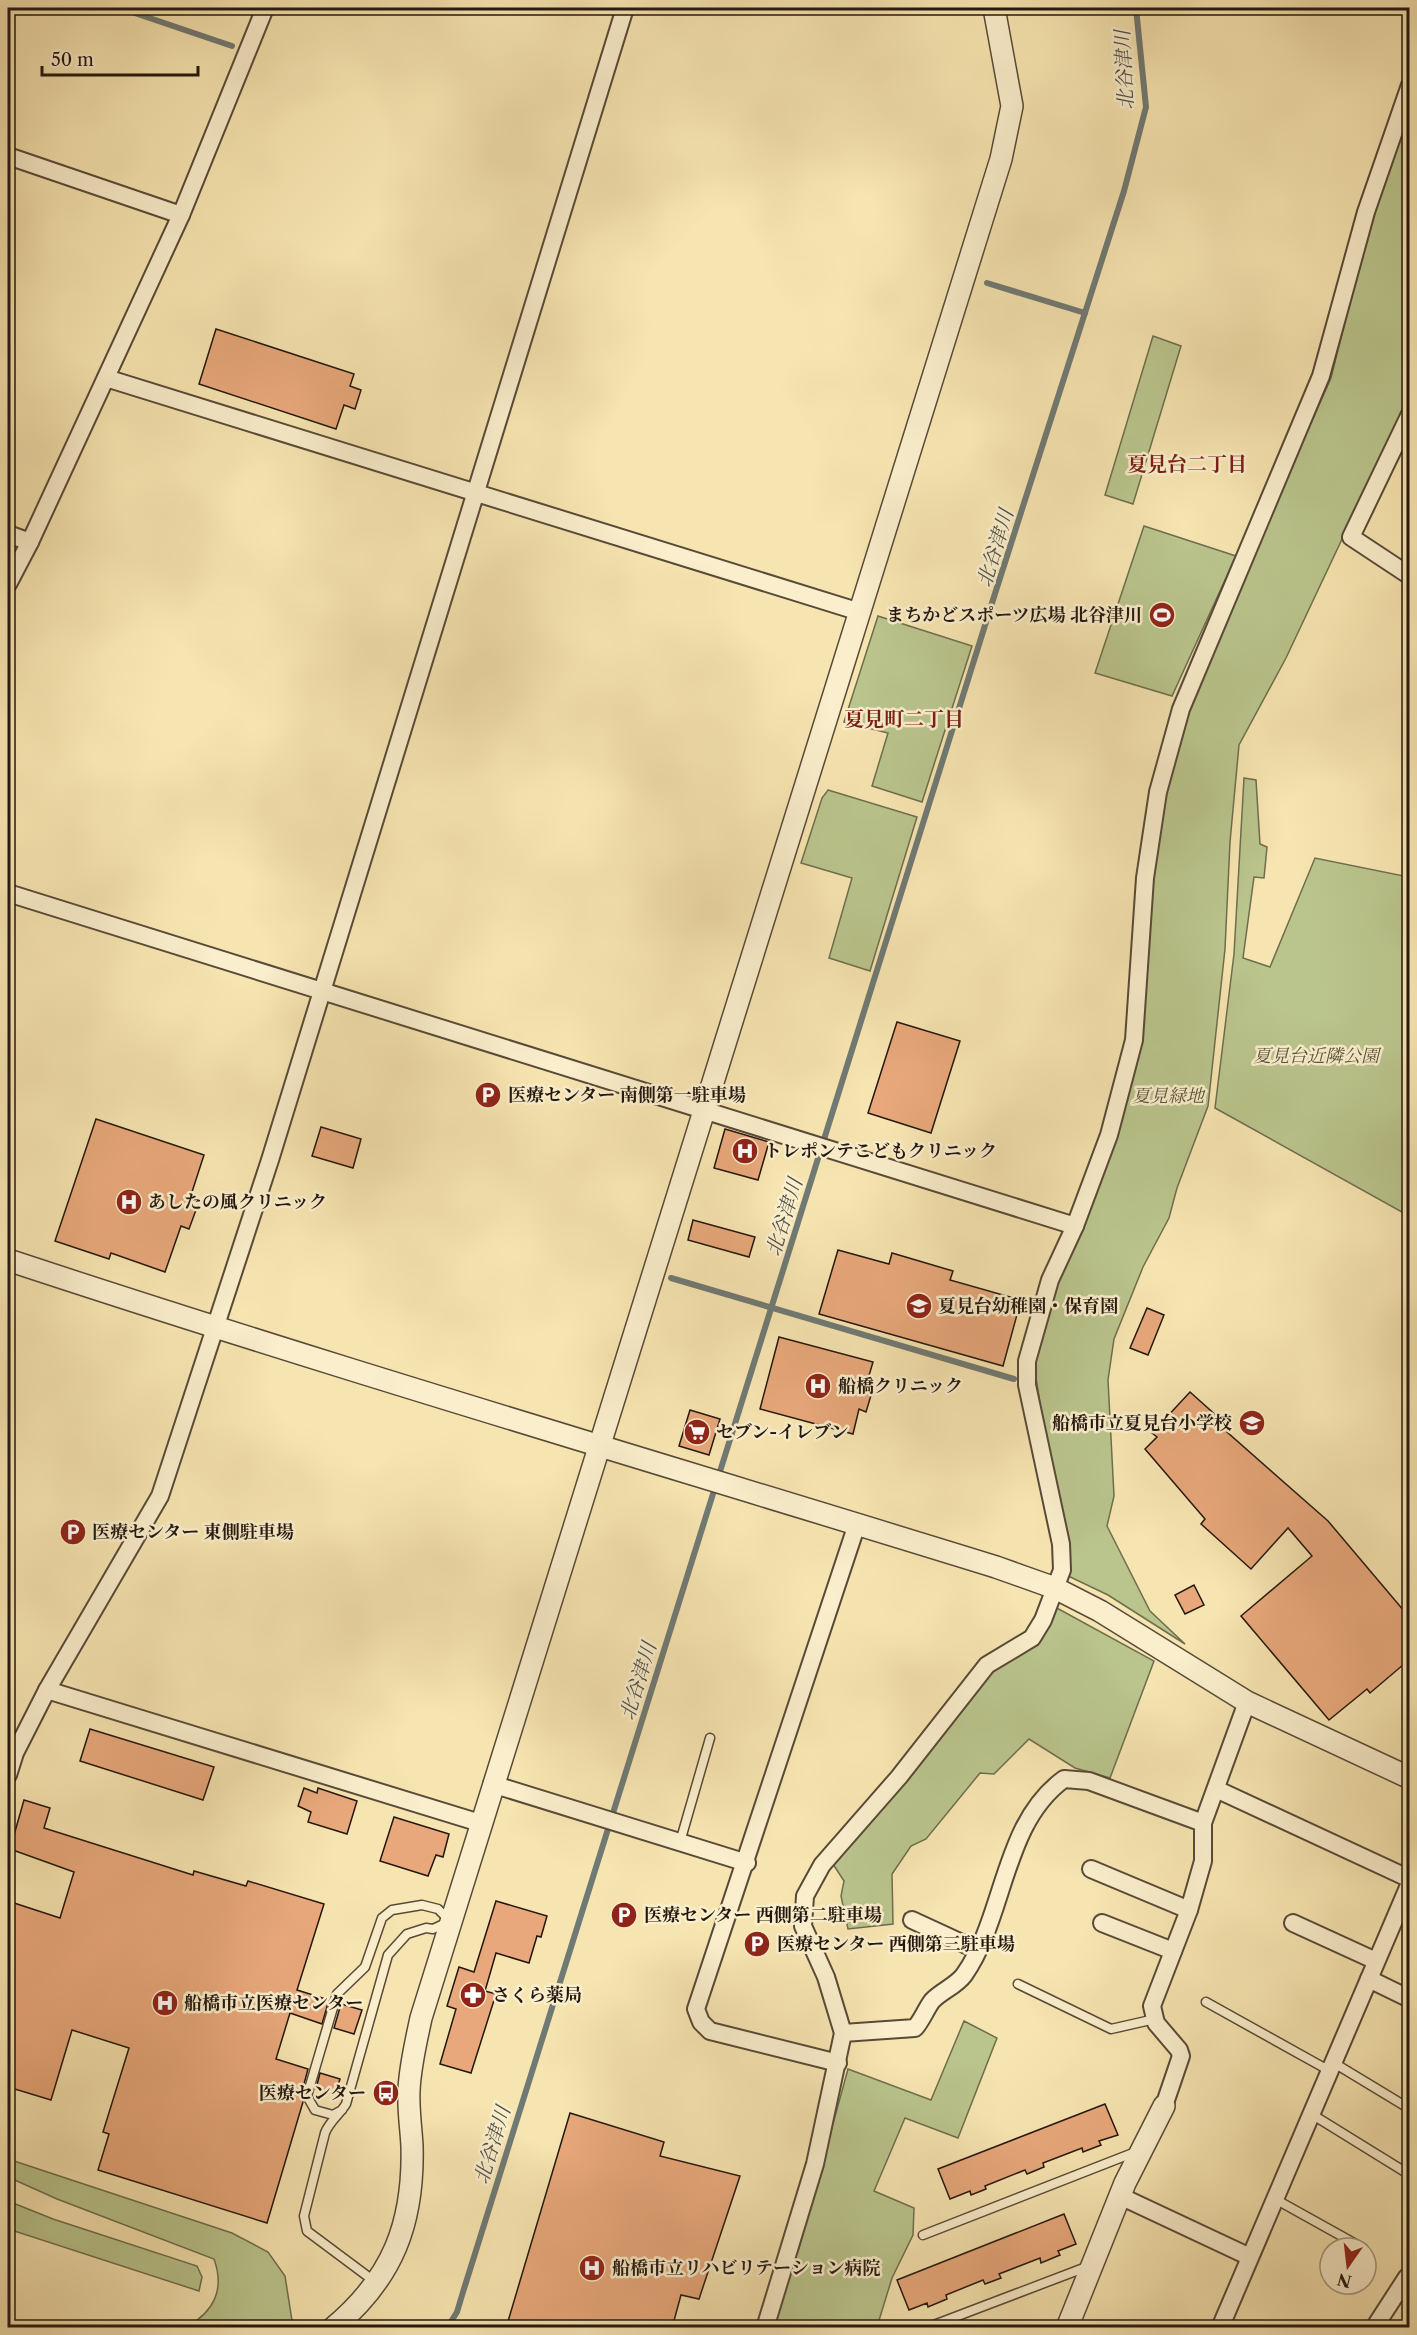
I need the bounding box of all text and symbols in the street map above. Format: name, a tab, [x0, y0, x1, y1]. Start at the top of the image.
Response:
water label: 北谷津川	[1110, 27, 1138, 111]
scale bar	[42, 39, 198, 77]
text: 50 m	[51, 49, 94, 71]
district label: 夏見台二丁目	[1127, 452, 1247, 476]
water label: 北谷津川	[972, 504, 1019, 590]
sports icon: まちかどスポーツ広場 北谷津川	[1147, 600, 1177, 630]
place label: まちかどスポーツ広場 北谷津川	[886, 604, 1142, 626]
district label: 夏見町二丁目	[844, 707, 964, 731]
park label: 夏見台近隣公園	[1253, 1045, 1382, 1067]
parking icon: 医療センター 南側第一駐車場	[473, 1080, 503, 1110]
place label: 医療センター 南側第一駐車場	[508, 1084, 746, 1106]
park label: 夏見緑地	[1132, 1085, 1206, 1107]
hospital icon: トレポンテこどもクリニック	[730, 1136, 760, 1166]
place label: トレポンテこどもクリニック	[764, 1140, 997, 1162]
water label: 北谷津川	[761, 1173, 808, 1259]
hospital icon: あしたの風クリニック	[114, 1187, 144, 1217]
place label: あしたの風クリニック	[148, 1191, 327, 1213]
school or university icon: 夏見台幼稚園・保育園	[904, 1291, 934, 1321]
place label: 夏見台幼稚園・保育園	[938, 1295, 1118, 1317]
hospital icon: 船橋クリニック	[803, 1371, 833, 1401]
place label: 船橋クリニック	[838, 1375, 963, 1397]
school or university icon: 船橋市立夏見台小学校	[1237, 1408, 1267, 1438]
place label: 船橋市立夏見台小学校	[1052, 1412, 1232, 1434]
supermarket icon: セブン-イレブン	[682, 1417, 712, 1447]
place label: セブン-イレブン	[716, 1421, 849, 1443]
parking icon: 医療センター 東側駐車場	[58, 1517, 88, 1547]
place label: 医療センター 東側駐車場	[92, 1521, 294, 1543]
water label: 北谷津川	[615, 1637, 662, 1723]
parking icon: 医療センター 西側第二駐車場	[609, 1900, 639, 1930]
place label: 医療センター 西側第二駐車場	[644, 1904, 882, 1926]
parking icon: 医療センター 西側第三駐車場	[742, 1929, 772, 1959]
place label: 医療センター 西側第三駐車場	[777, 1933, 1015, 1955]
pharmacy icon: さくら薬局	[458, 1980, 488, 2010]
place label: さくら薬局	[492, 1984, 582, 2006]
hospital icon: 船橋市立医療センター	[150, 1988, 180, 2018]
place label: 船橋市立医療センター	[184, 1992, 363, 2014]
bus stop icon: 医療センター	[371, 2078, 401, 2108]
place label: 医療センター	[259, 2082, 366, 2104]
water label: 北谷津川	[469, 2101, 516, 2187]
north arrow	[1318, 2236, 1378, 2296]
hospital icon: 船橋市立リハビリテーション病院	[577, 2253, 607, 2283]
place label: 船橋市立リハビリテーション病院	[612, 2257, 880, 2279]
text: N	[1335, 2269, 1354, 2292]

